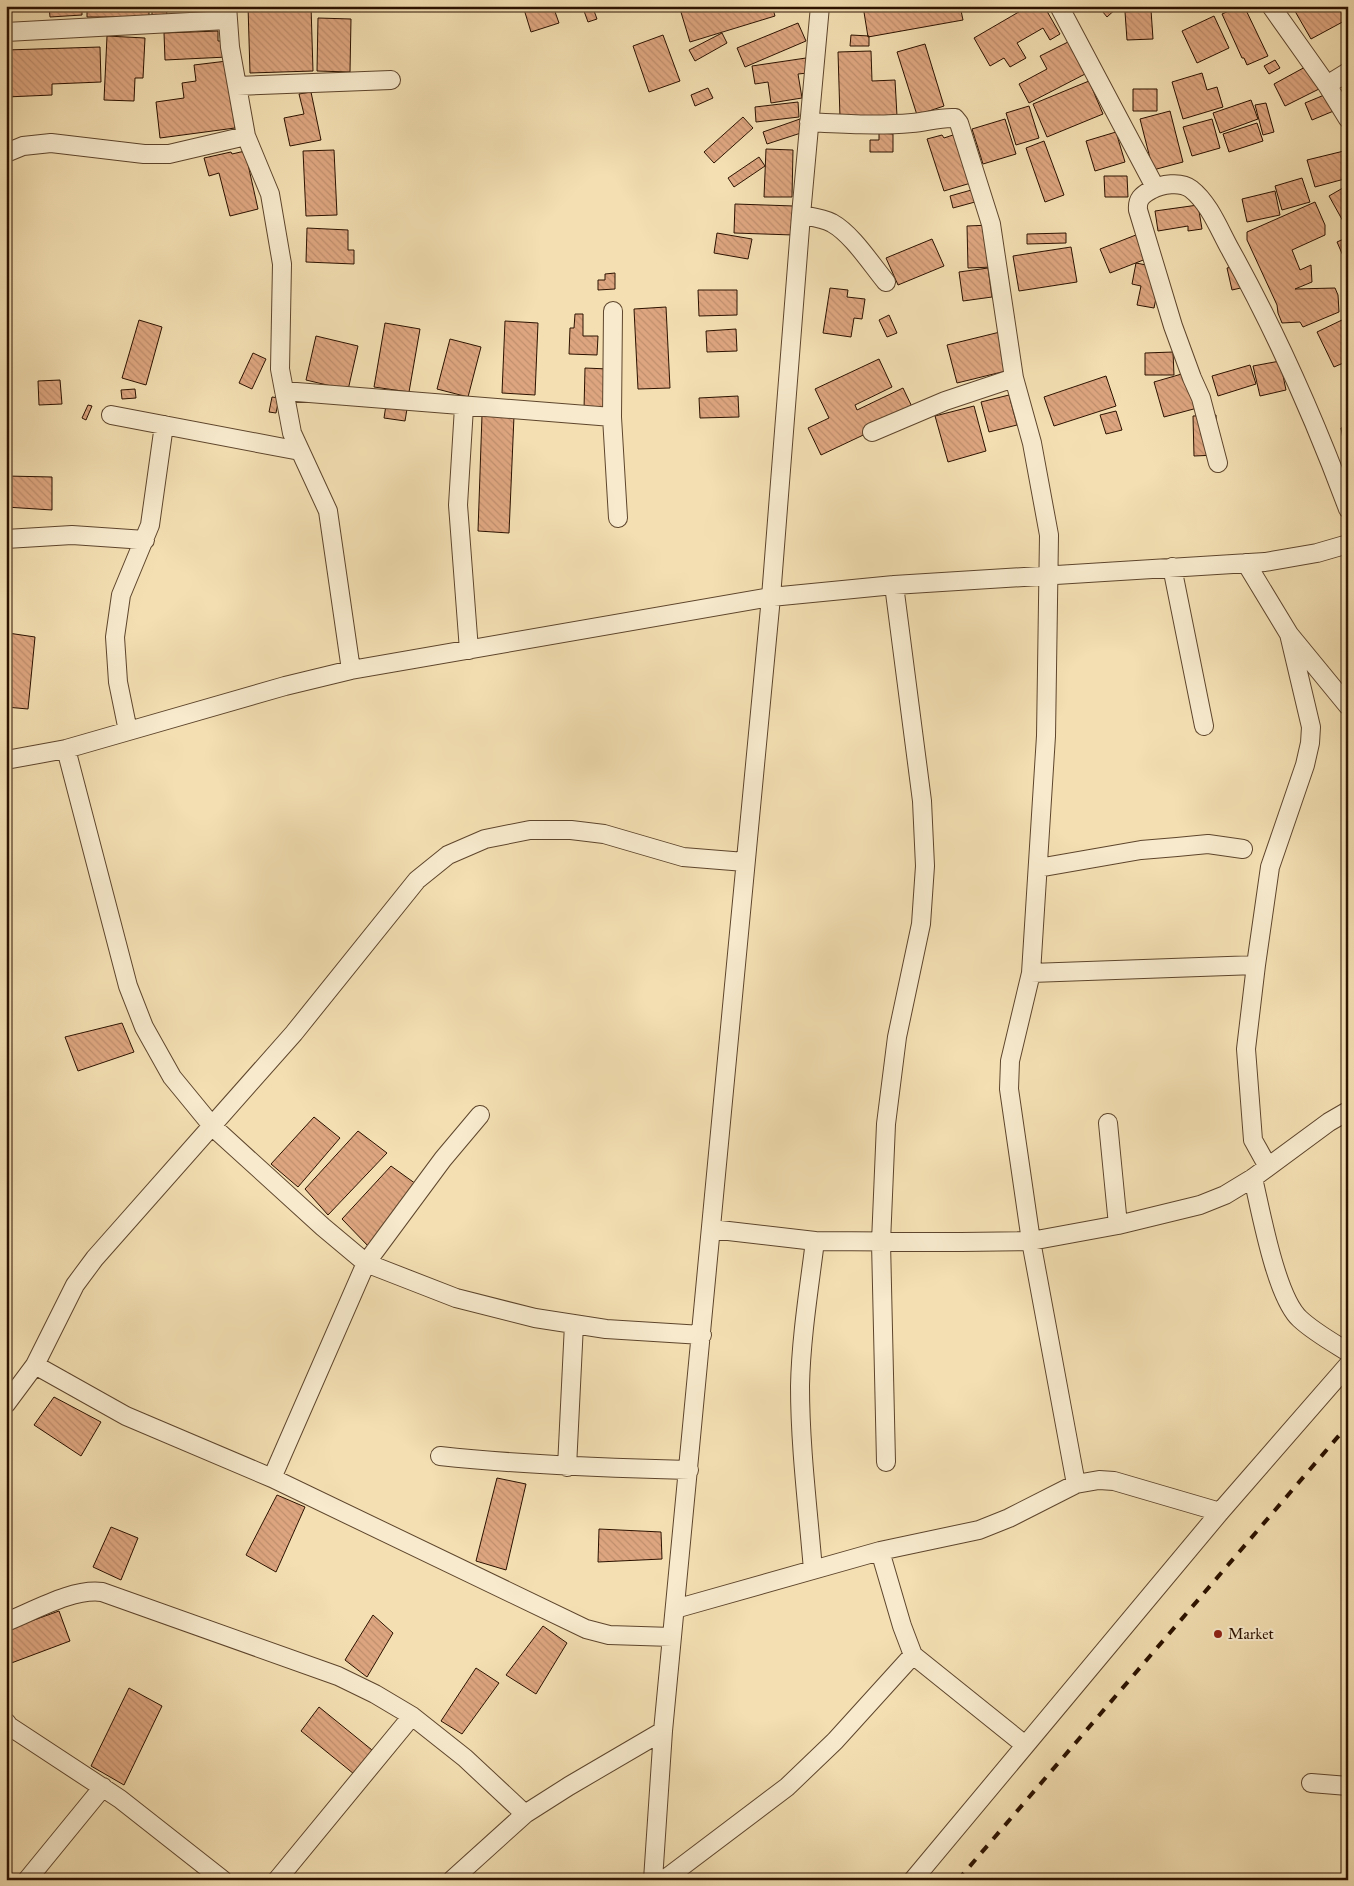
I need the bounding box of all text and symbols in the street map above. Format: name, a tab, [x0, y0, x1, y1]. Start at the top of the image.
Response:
place label: Market	[1228, 1625, 1274, 1643]
marker: Market	[1212, 1628, 1224, 1640]

